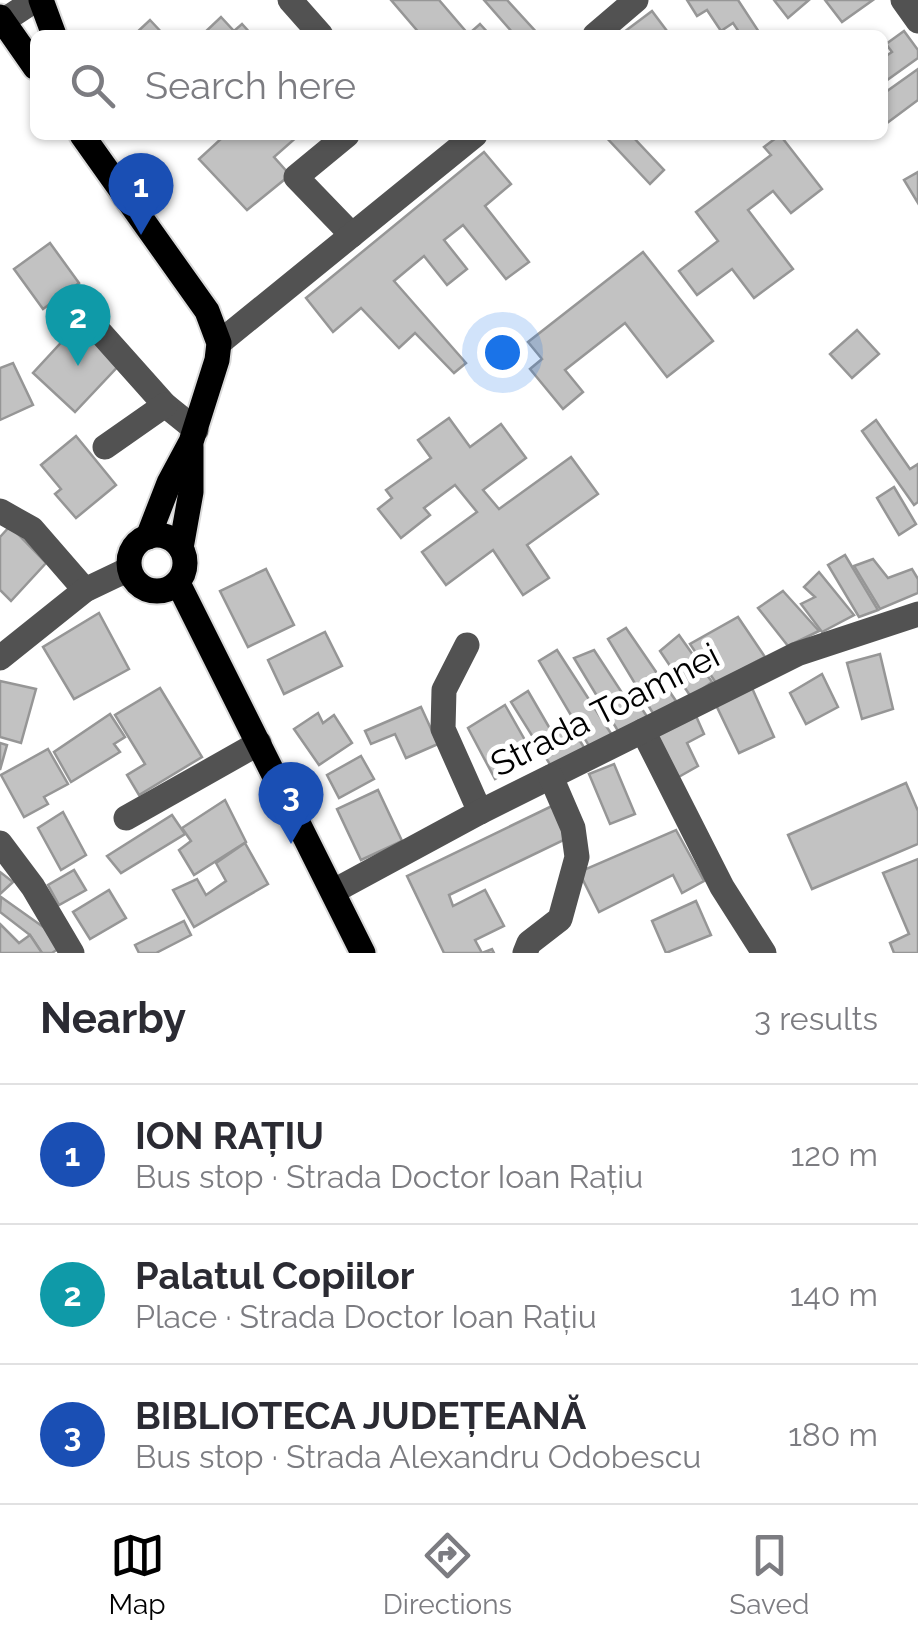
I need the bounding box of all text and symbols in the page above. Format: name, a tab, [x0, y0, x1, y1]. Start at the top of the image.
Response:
search box	[30, 30, 888, 140]
icon: search	[65, 58, 120, 113]
text: Search here	[145, 63, 356, 108]
pin: 1	[108, 152, 174, 235]
pin: 2	[46, 284, 110, 366]
your location	[477, 327, 528, 378]
street label: Strada Toamnei	[484, 634, 726, 785]
pin: 3	[258, 762, 324, 844]
text: Nearby	[40, 994, 186, 1043]
text: 3 results	[754, 1000, 878, 1037]
text: ION RAȚIU	[135, 1113, 324, 1158]
text: 1	[65, 1136, 80, 1173]
text: 120 m	[790, 1136, 878, 1173]
text: Bus stop · Strada Doctor Ioan Rațiu	[135, 1158, 643, 1195]
text: Palatul Copiilor	[135, 1253, 414, 1298]
text: 2	[63, 1276, 82, 1313]
text: 140 m	[790, 1276, 878, 1313]
text: Place · Strada Doctor Ioan Rațiu	[135, 1298, 597, 1335]
text: BIBLIOTECA JUDEȚEANĂ	[135, 1393, 586, 1438]
text: 3	[64, 1416, 81, 1453]
text: 180 m	[788, 1416, 878, 1453]
text: Bus stop · Strada Alexandru Odobescu	[135, 1438, 701, 1475]
tab: Map	[109, 1528, 166, 1621]
tab: Directions	[383, 1528, 512, 1621]
tab: Saved	[729, 1528, 809, 1621]

